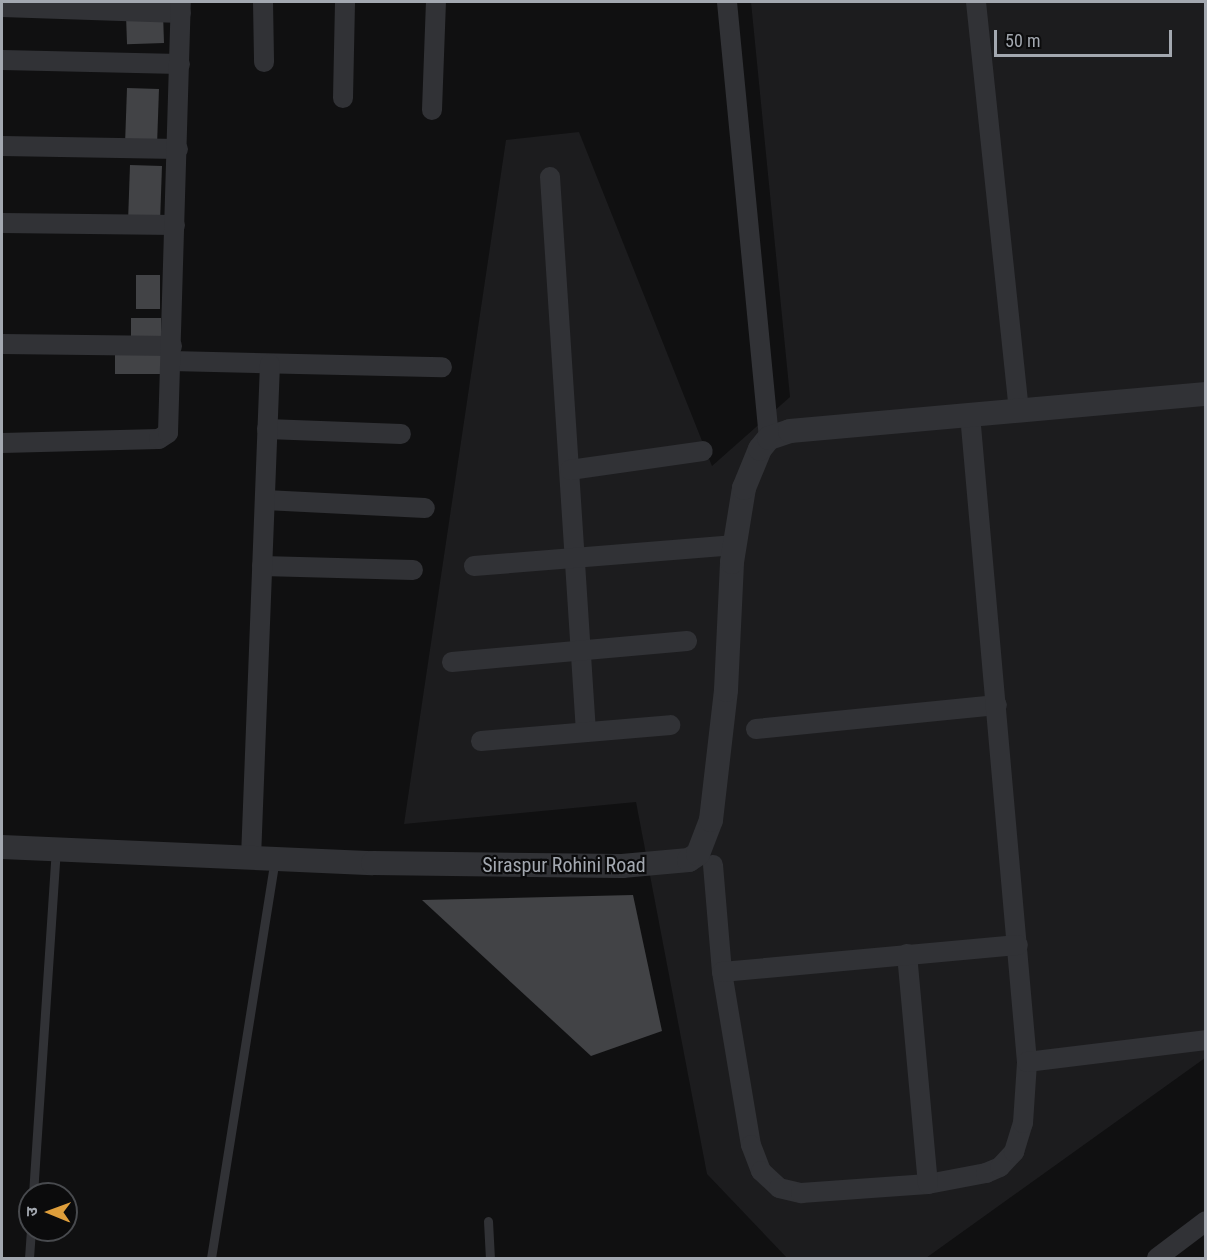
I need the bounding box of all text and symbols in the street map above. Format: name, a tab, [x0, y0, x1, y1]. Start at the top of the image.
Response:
scale bar	[997, 18, 1176, 56]
text: 50 m	[1005, 30, 1040, 51]
street label: Siraspur Rohini Road	[482, 853, 646, 877]
north arrow	[18, 1182, 78, 1242]
text: उ	[22, 1207, 41, 1217]

